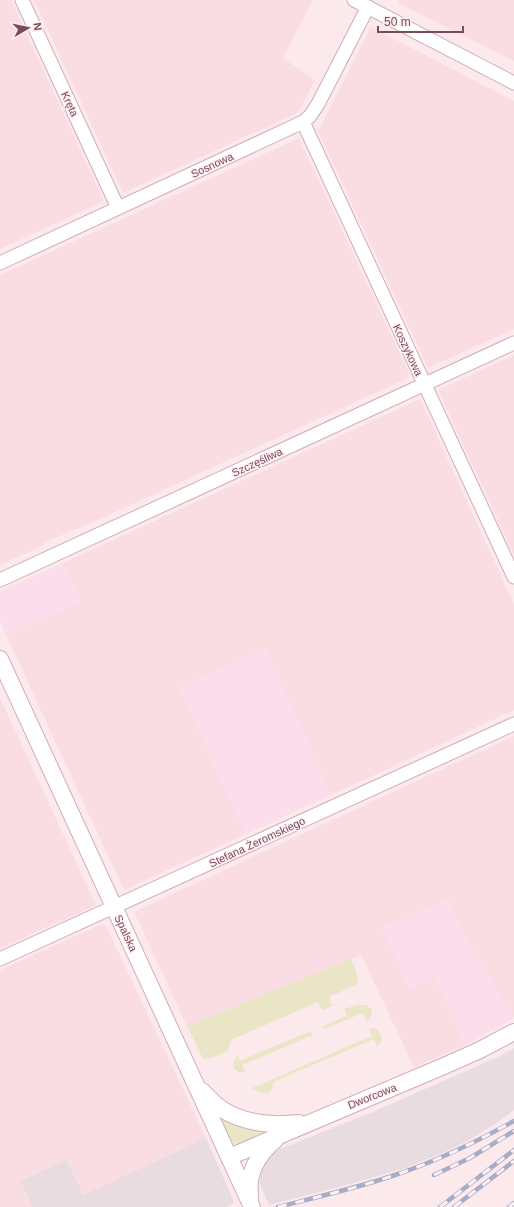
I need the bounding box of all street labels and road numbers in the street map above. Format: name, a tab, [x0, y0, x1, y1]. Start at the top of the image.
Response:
street label: Kręta	[59, 90, 81, 119]
street label: Sosnowa	[189, 150, 236, 180]
street label: Koszykowa	[391, 322, 426, 379]
street label: Szczęśliwa	[230, 445, 285, 479]
street label: Stefana Żeromskiego	[207, 814, 307, 870]
street label: Spalska	[112, 913, 140, 954]
street label: Dworcowa	[346, 1080, 399, 1111]

